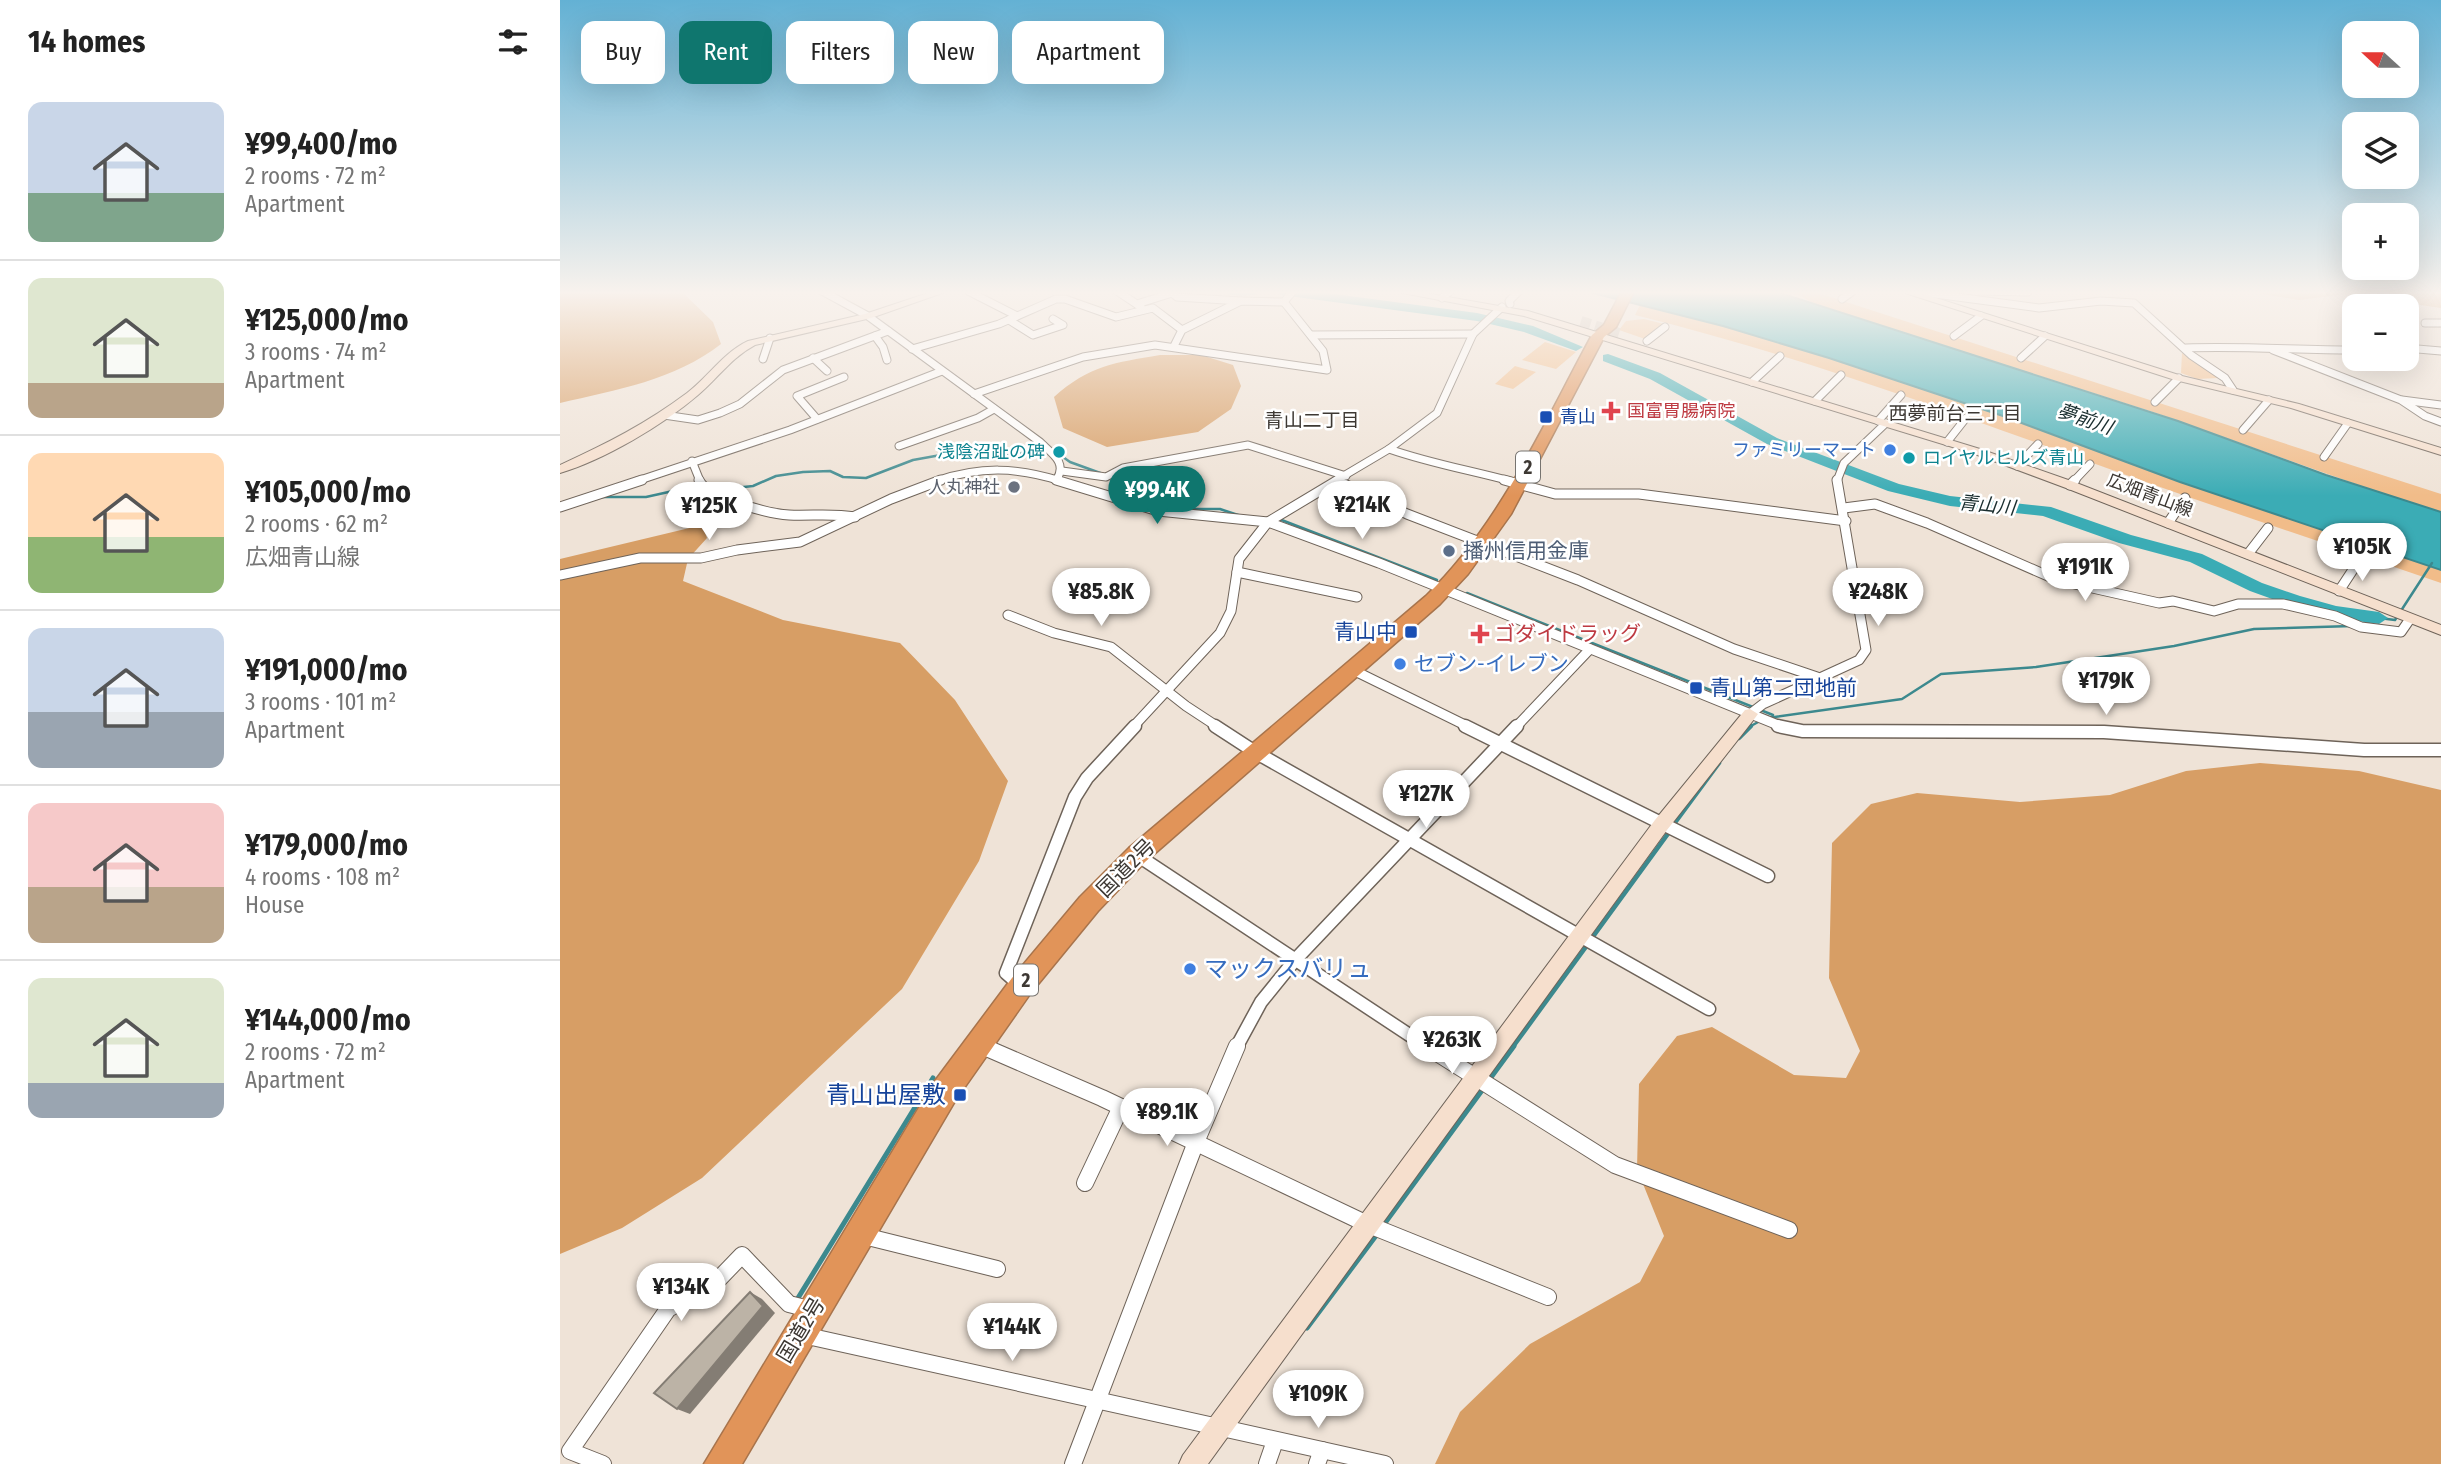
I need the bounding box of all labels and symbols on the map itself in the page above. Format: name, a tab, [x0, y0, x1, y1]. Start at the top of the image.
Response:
north arrow	[2342, 21, 2418, 98]
water label: 夢前川	[2054, 399, 2118, 440]
place label: 国富胃腸病院	[1627, 400, 1735, 422]
marker: 国富胃腸病院	[1601, 401, 1621, 421]
district label: 西夢前台三丁目	[1888, 402, 2022, 425]
place label: 青山	[1560, 406, 1596, 428]
district label: 青山二丁目	[1264, 409, 1360, 432]
marker: 青山	[1538, 409, 1554, 425]
place label: ファミリーマート	[1732, 439, 1876, 461]
place label: 浅陰沼趾の碑	[937, 441, 1045, 463]
marker: ファミリーマート	[1882, 442, 1898, 458]
marker: 浅陰沼趾の碑	[1051, 444, 1067, 460]
place label: ロイヤルヒルズ青山	[1923, 447, 2084, 469]
marker: ロイヤルヒルズ青山	[1901, 450, 1917, 466]
road number: 2	[1516, 452, 1540, 482]
pin: ¥99.4K	[1100, 466, 1214, 526]
street label: 広畑青山線	[2104, 469, 2196, 521]
place label: 人丸神社	[928, 476, 1000, 498]
marker: 人丸神社	[1006, 479, 1022, 495]
pin: ¥125K	[660, 482, 758, 542]
pin: ¥214K	[1313, 482, 1411, 541]
water label: 青山川	[1957, 491, 2019, 520]
pin: ¥105K	[2313, 524, 2411, 583]
place label: 播州信用金庫	[1463, 538, 1589, 564]
marker: 播州信用金庫	[1441, 543, 1457, 559]
pin: ¥191K	[2036, 544, 2134, 603]
pin: ¥85.8K	[1044, 568, 1158, 628]
pin: ¥248K	[1829, 568, 1927, 628]
place label: 青山中	[1334, 619, 1397, 645]
place label: ゴダイドラッグ	[1494, 621, 1641, 647]
marker: 青山中	[1403, 624, 1419, 640]
marker: ゴダイドラッグ	[1472, 626, 1488, 642]
place label: セブン-イレブン	[1414, 651, 1569, 677]
marker: セブン-イレブン	[1392, 656, 1408, 672]
pin: ¥179K	[2057, 658, 2155, 717]
place label: 青山第二団地前	[1710, 675, 1857, 701]
marker: 青山第二団地前	[1688, 680, 1704, 696]
pin: ¥127K	[1377, 770, 1475, 830]
street label: 国道2号	[1091, 833, 1161, 903]
place label: マックスバリュ	[1204, 955, 1371, 983]
marker: マックスバリュ	[1182, 961, 1198, 977]
road number: 2	[1014, 964, 1038, 996]
pin: ¥263K	[1403, 1016, 1501, 1076]
place label: 青山出屋敷	[826, 1081, 946, 1109]
marker: 青山出屋敷	[952, 1087, 968, 1103]
pin: ¥89.1K	[1110, 1088, 1224, 1148]
pin: ¥134K	[632, 1264, 730, 1323]
street label: 国道2号	[771, 1292, 831, 1368]
pin: ¥144K	[963, 1304, 1061, 1363]
pin: ¥109K	[1269, 1370, 1367, 1430]

